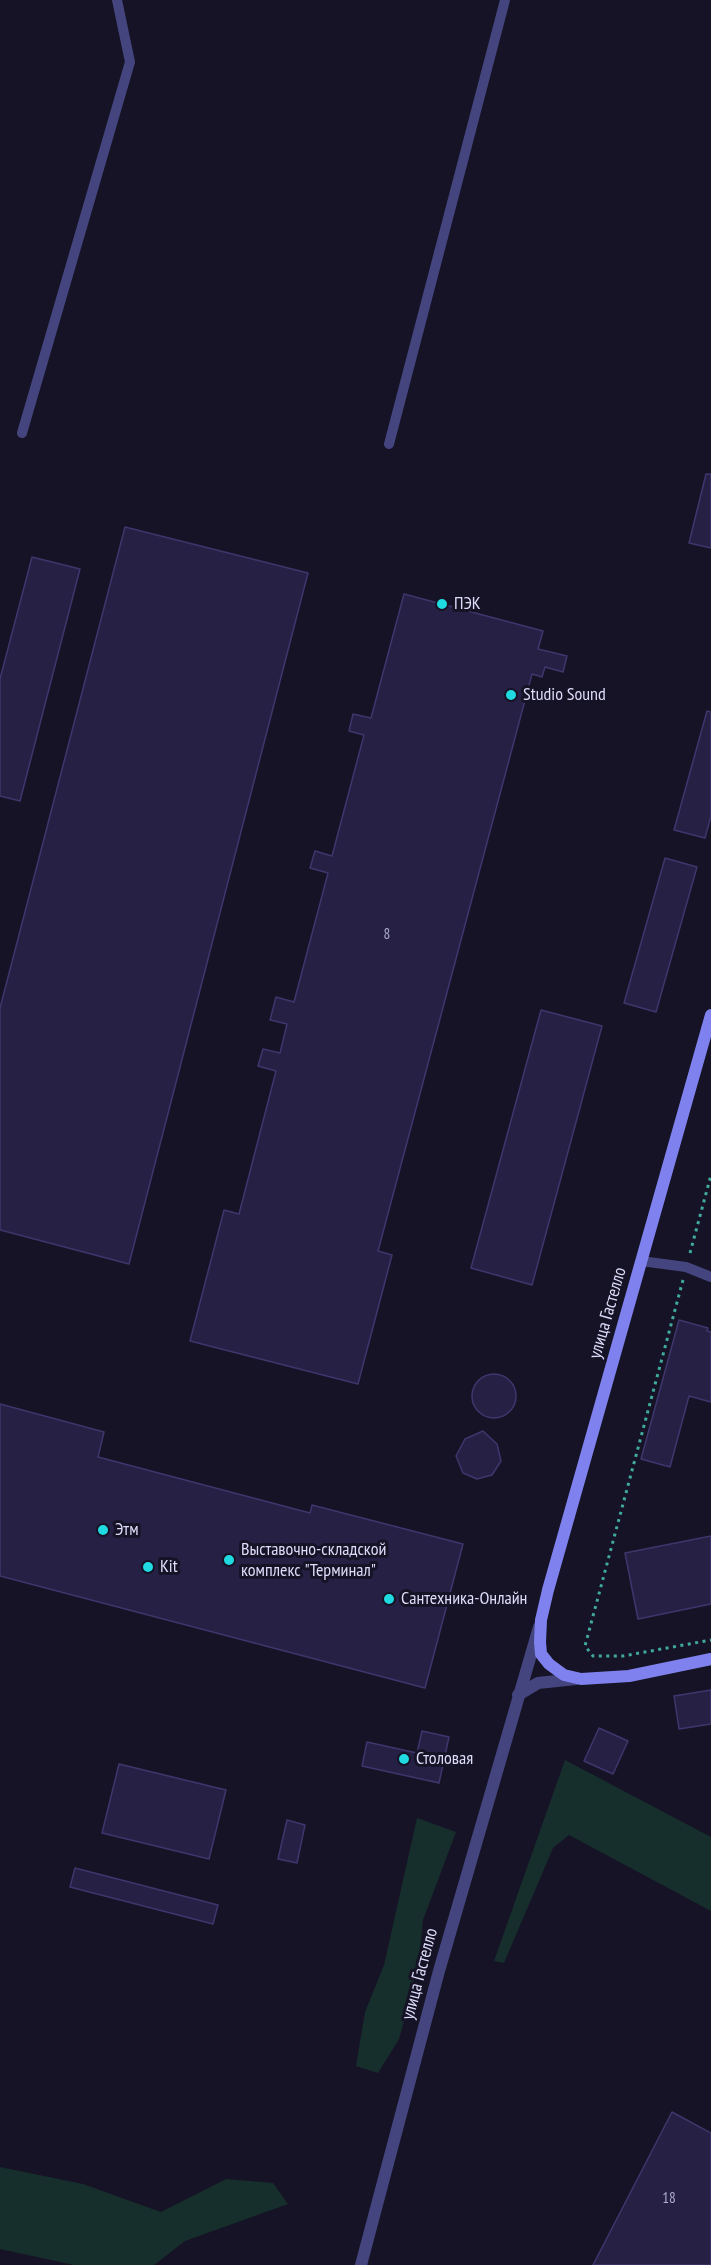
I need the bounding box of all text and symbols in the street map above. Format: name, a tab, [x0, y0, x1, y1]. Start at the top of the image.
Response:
place label: ПЭК	[454, 593, 481, 615]
marker: ПЭК	[435, 597, 449, 611]
place label: Studio Sound	[523, 684, 606, 706]
marker: Studio Sound	[504, 688, 518, 702]
house number: 8	[384, 926, 390, 944]
street label: улица Гастелло	[585, 1265, 631, 1361]
place label: Этм	[115, 1519, 139, 1541]
marker: Этм	[96, 1523, 110, 1537]
place label: Выставочно-складской комплекс "Терминал"	[241, 1539, 386, 1582]
marker: Выставочно-складской комплекс "Терминал"	[222, 1553, 236, 1567]
place label: Kit	[160, 1556, 178, 1578]
marker: Kit	[141, 1560, 155, 1574]
place label: Сантехника-Онлайн	[401, 1588, 527, 1610]
marker: Сантехника-Онлайн	[382, 1592, 396, 1606]
place label: Столовая	[416, 1748, 473, 1770]
marker: Столовая	[397, 1752, 411, 1766]
street label: улица Гастелло	[397, 1926, 443, 2022]
house number: 18	[662, 2190, 676, 2208]

